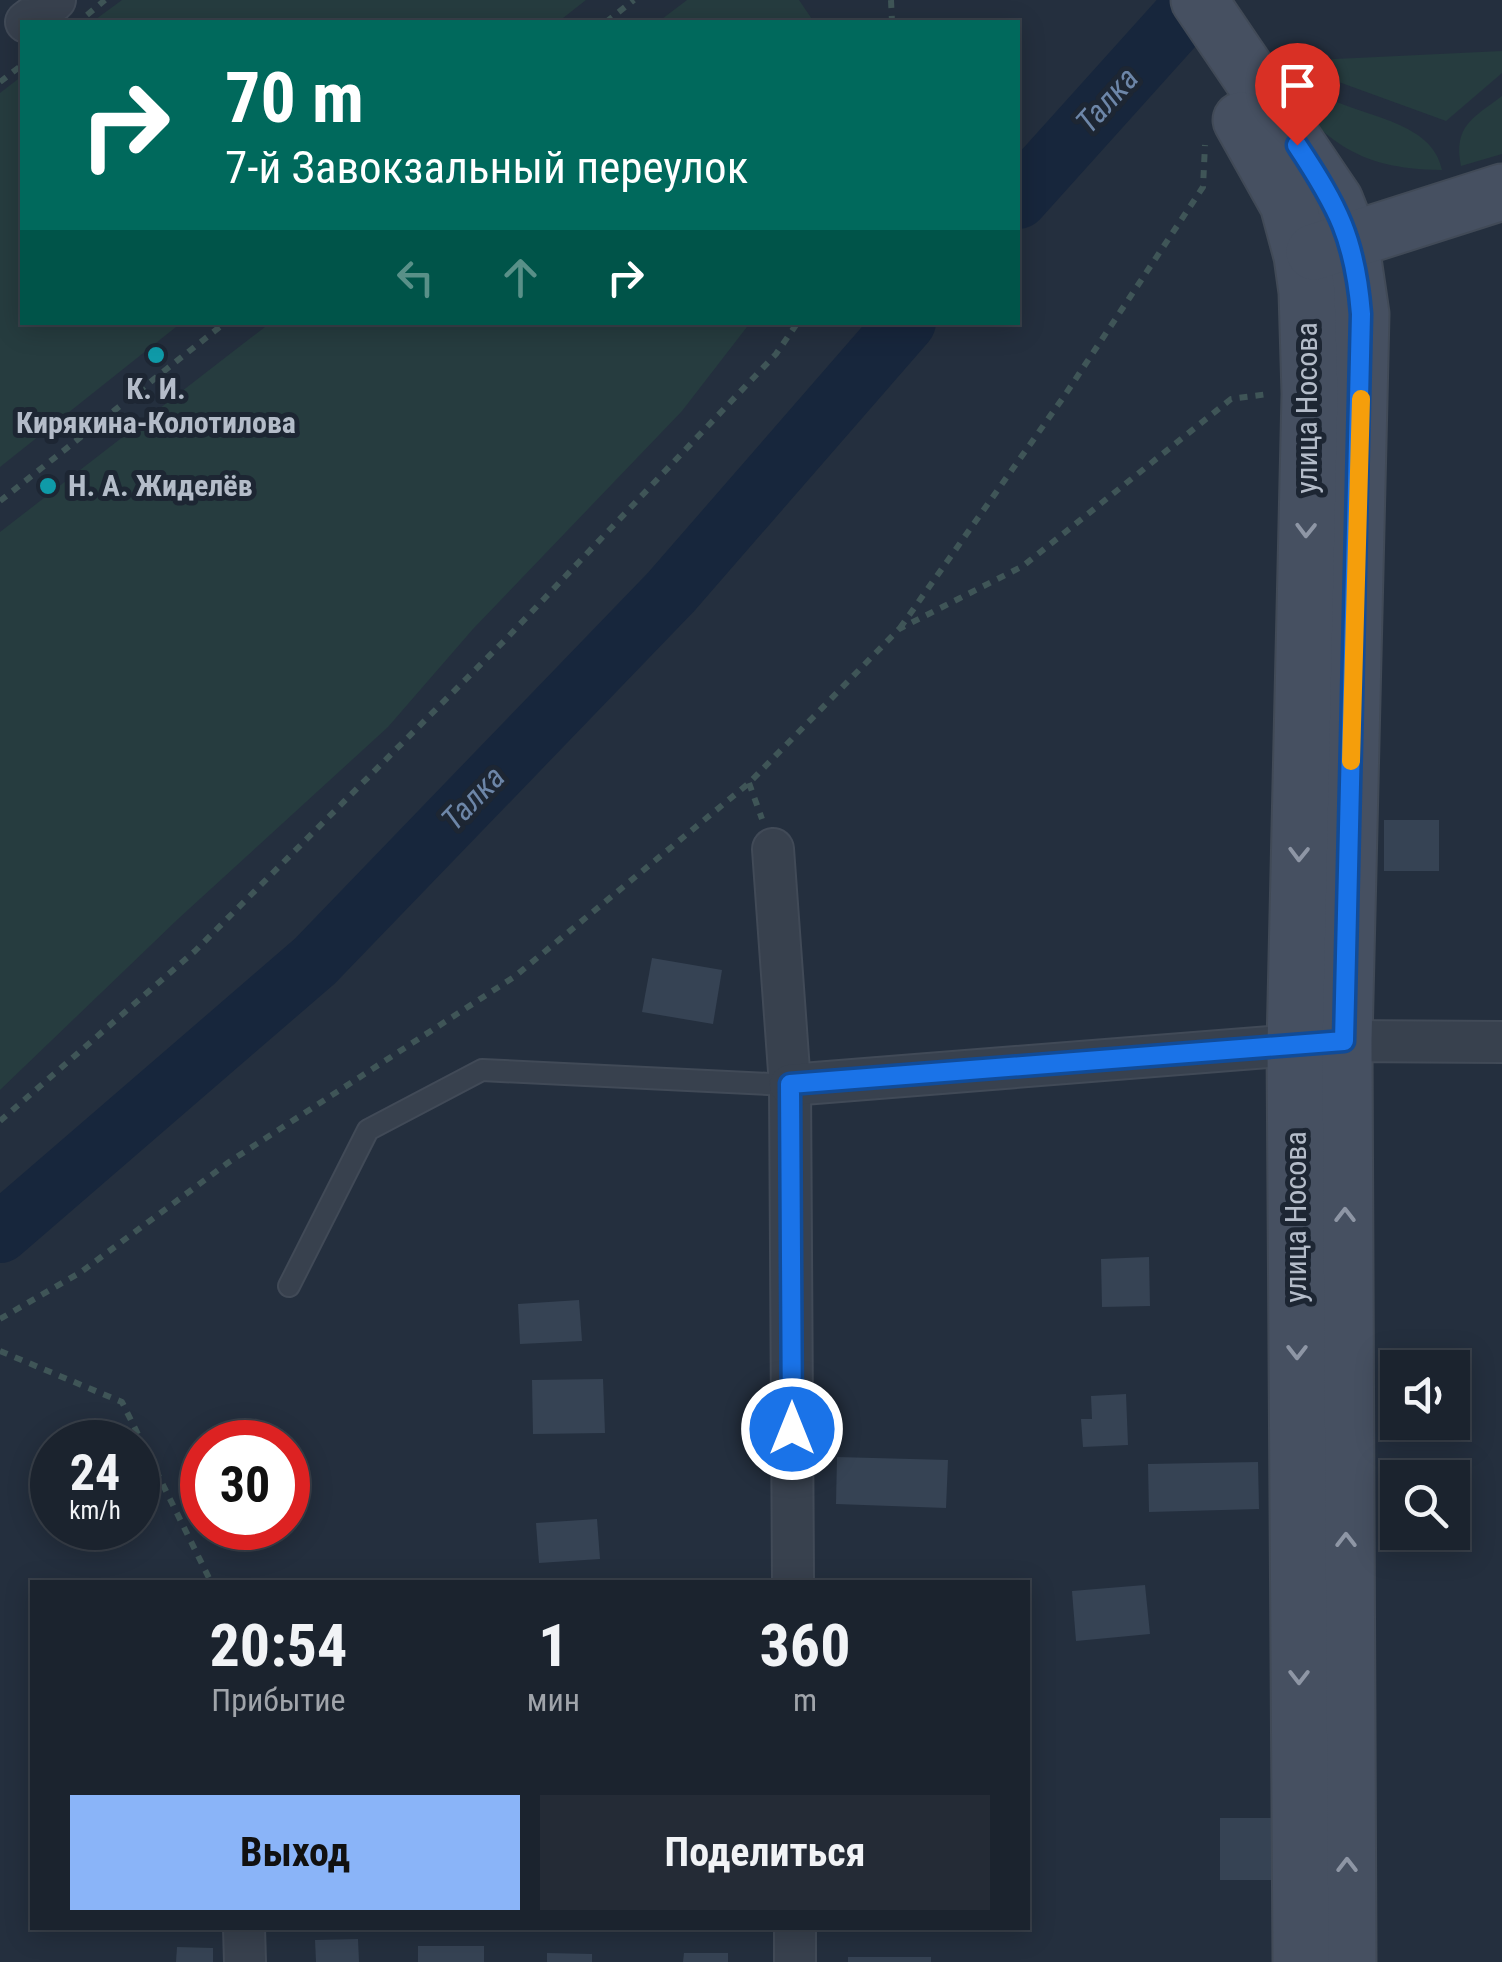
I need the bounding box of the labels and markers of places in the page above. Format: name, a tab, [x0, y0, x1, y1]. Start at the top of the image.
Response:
pin	[1255, 43, 1340, 146]
marker: К. И. Кирякина-Колотилова	[145, 344, 167, 366]
place label: К. И. Кирякина-Колотилова	[16, 371, 296, 440]
place label: Н. А. Жиделёв	[68, 468, 253, 503]
marker: Н. А. Жиделёв	[37, 475, 59, 497]

